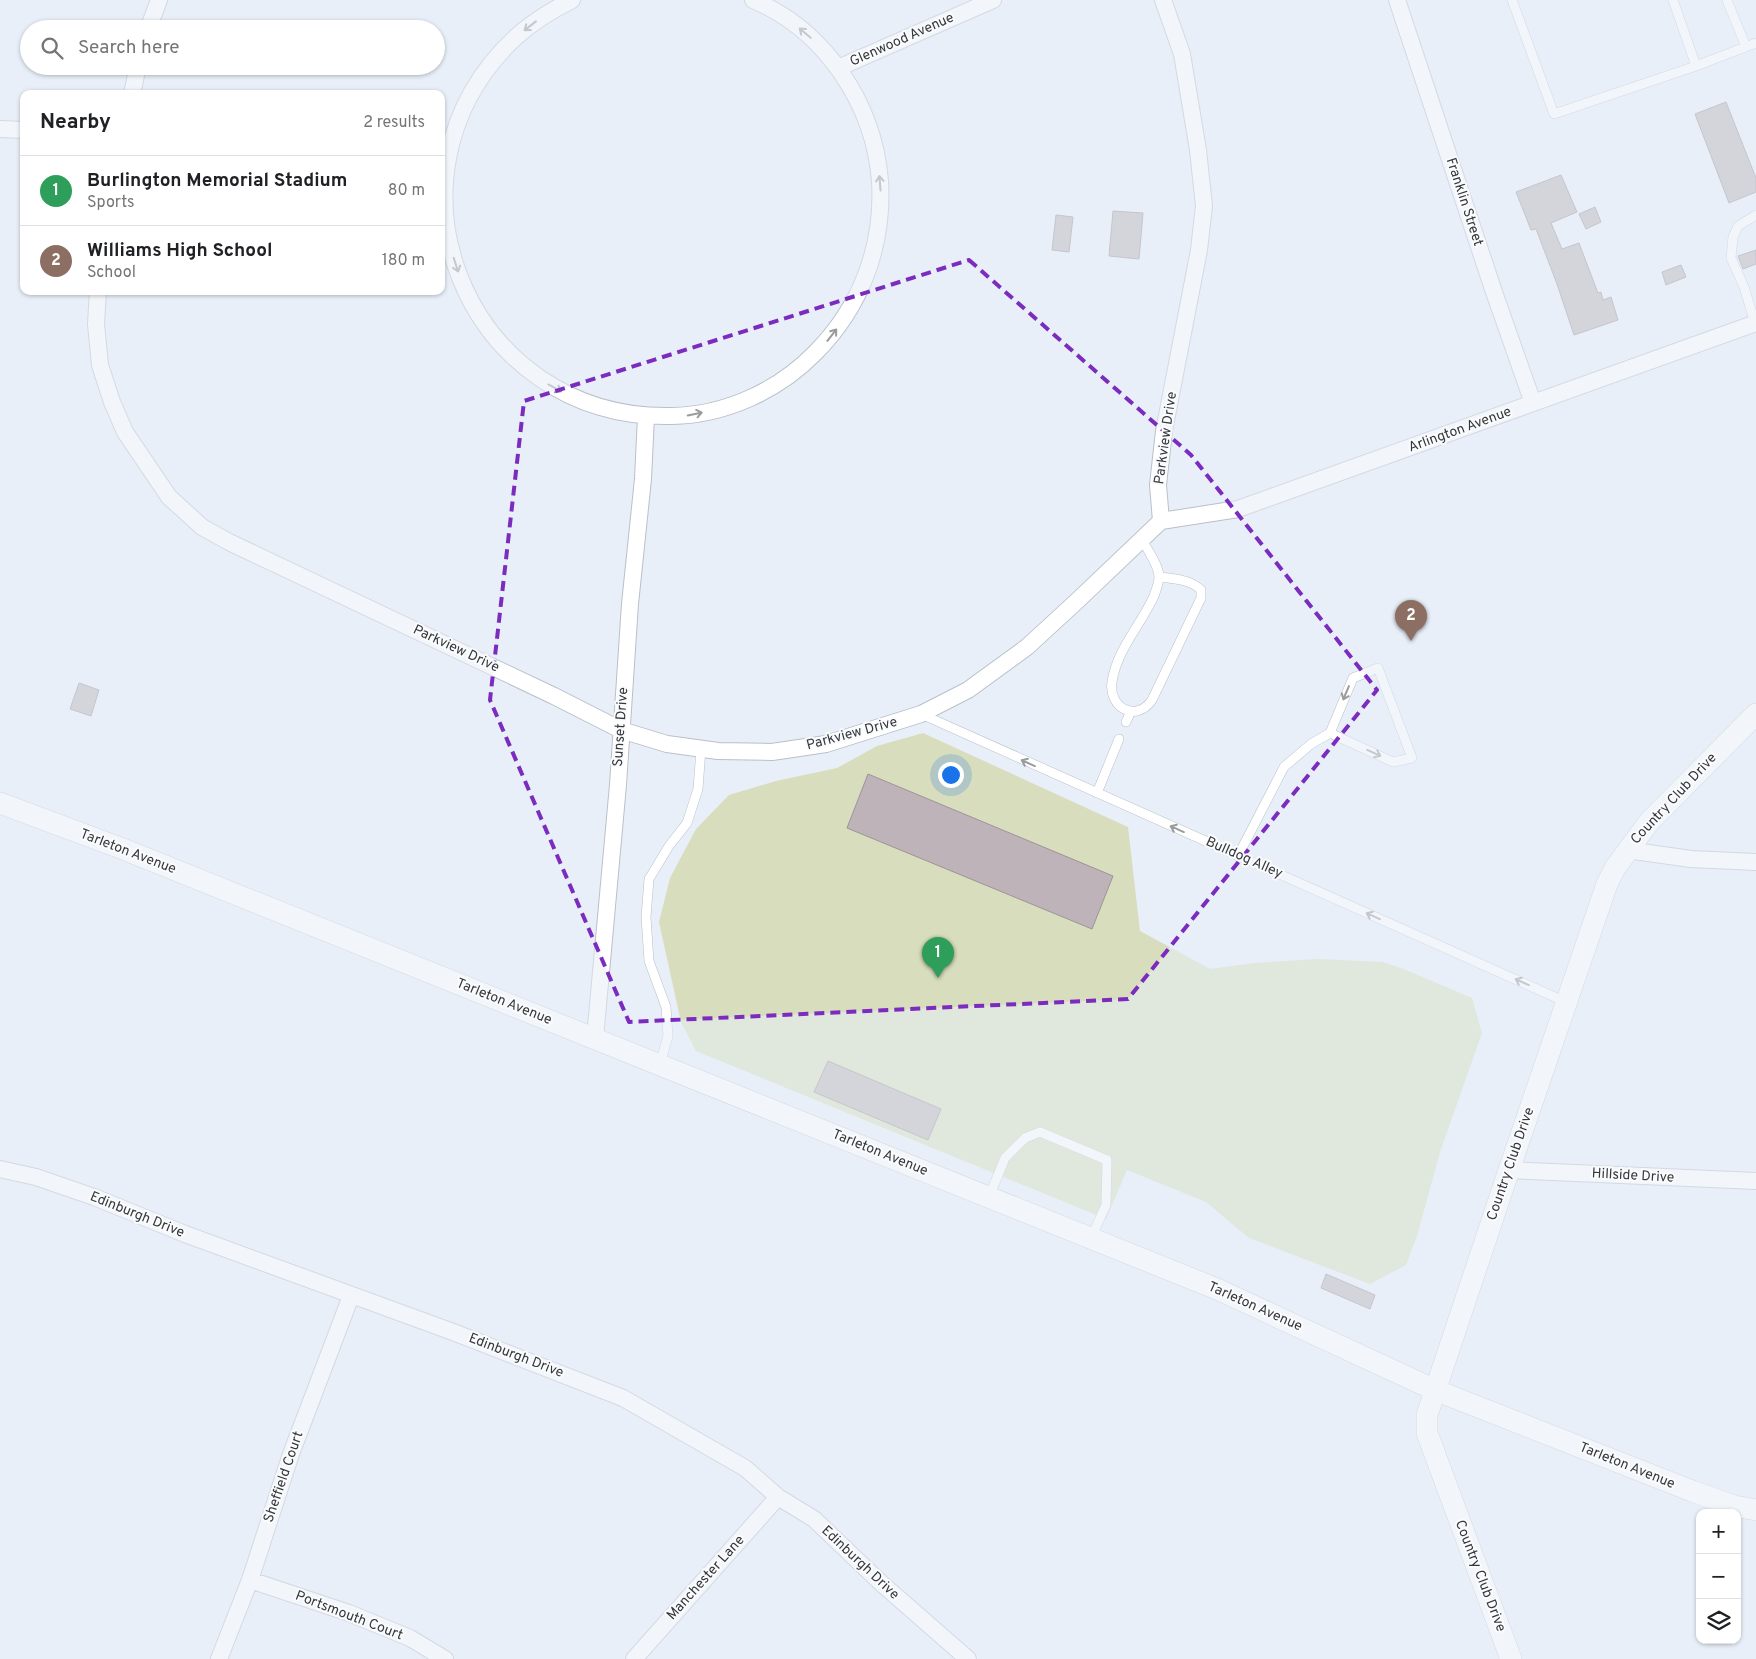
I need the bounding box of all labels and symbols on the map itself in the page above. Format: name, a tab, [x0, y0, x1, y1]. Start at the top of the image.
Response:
street label: Glenwood Avenue	[847, 9, 957, 71]
one-way arrow	[524, 20, 537, 31]
one-way arrow	[798, 27, 811, 38]
street label: Franklin Street	[1442, 156, 1486, 248]
one-way arrow	[875, 176, 884, 192]
one-way arrow	[451, 257, 461, 273]
one-way arrow	[826, 328, 837, 341]
one-way arrow	[548, 383, 563, 393]
street label: Parkview Drive	[1151, 391, 1181, 485]
street label: Arlington Avenue	[1406, 403, 1514, 457]
one-way arrow	[686, 409, 702, 418]
pin: 2	[1395, 600, 1427, 641]
street label: Parkview Drive	[410, 622, 502, 676]
one-way arrow	[1341, 686, 1350, 701]
street label: Sunset Drive	[610, 687, 632, 767]
street label: Parkview Drive	[805, 714, 899, 754]
one-way arrow	[1366, 749, 1381, 759]
street label: Country Club Drive	[1627, 750, 1721, 848]
one-way arrow	[1021, 757, 1036, 767]
your location	[938, 762, 964, 788]
one-way arrow	[1170, 823, 1185, 833]
street label: Tarleton Avenue	[78, 826, 178, 878]
street label: Bulldog Alley	[1203, 833, 1285, 883]
one-way arrow	[1366, 910, 1381, 920]
pin: 1	[922, 937, 954, 978]
street label: Tarleton Avenue	[454, 975, 554, 1029]
one-way arrow	[1515, 977, 1530, 986]
street label: Country Club Drive	[1484, 1105, 1538, 1223]
street label: Tarleton Avenue	[830, 1126, 930, 1180]
street label: Hillside Drive	[1591, 1165, 1675, 1187]
street label: Edinburgh Drive	[87, 1188, 187, 1242]
street label: Tarleton Avenue	[1205, 1279, 1305, 1335]
street label: Edinburgh Drive	[466, 1330, 566, 1382]
street label: Sheffield Court	[260, 1429, 308, 1525]
street label: Tarleton Avenue	[1577, 1439, 1677, 1493]
street label: Country Club Drive	[1451, 1518, 1509, 1634]
street label: Edinburgh Drive	[817, 1523, 903, 1603]
street label: Manchester Lane	[664, 1532, 748, 1624]
street label: Portsmouth Court	[293, 1588, 405, 1644]

